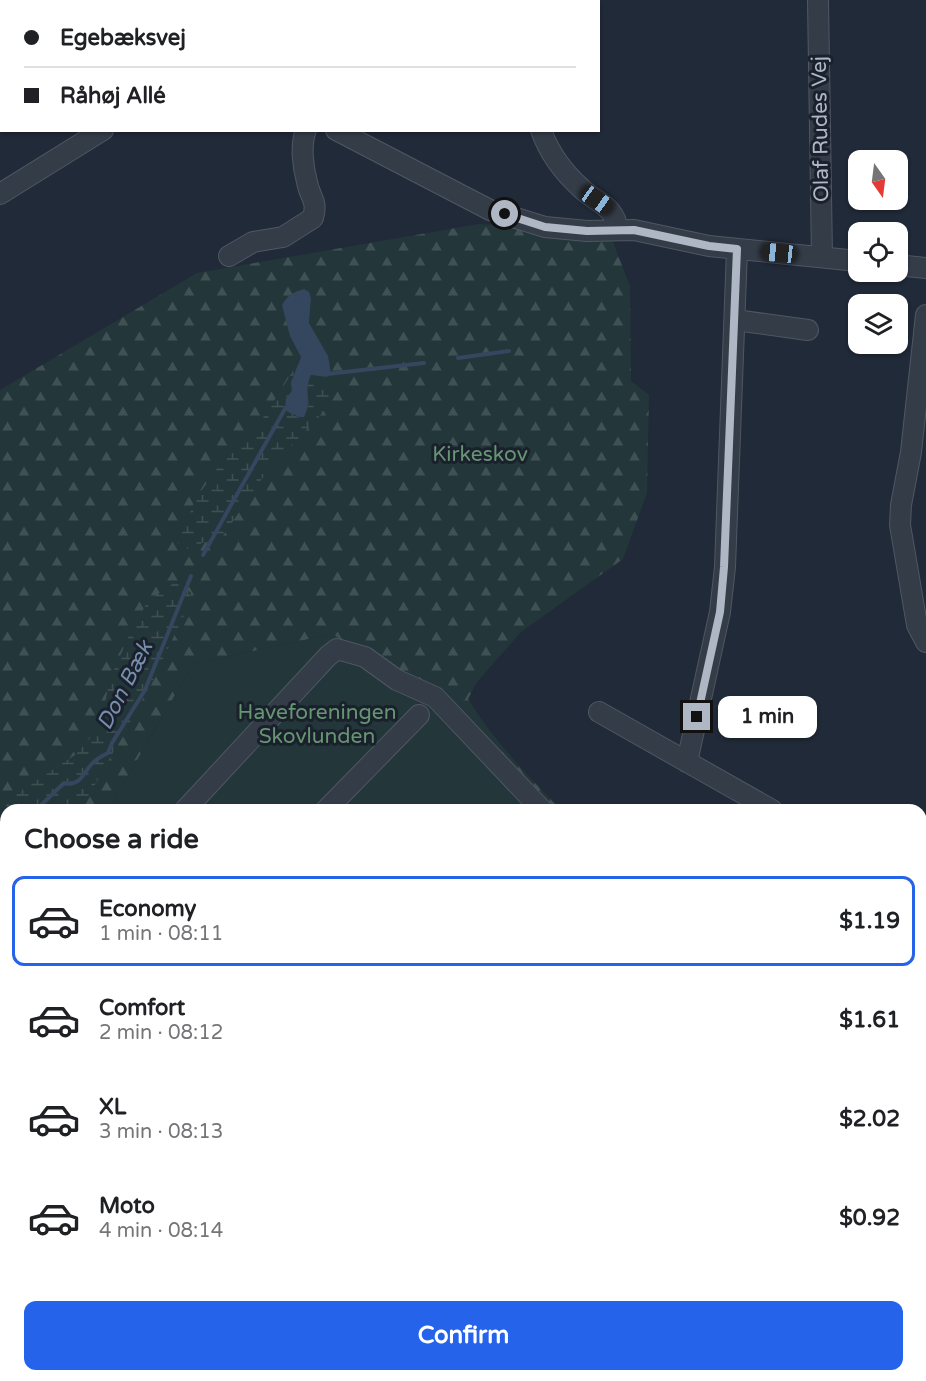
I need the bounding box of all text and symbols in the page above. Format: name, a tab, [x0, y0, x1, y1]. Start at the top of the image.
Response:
text: Egebæksvej	[60, 25, 186, 51]
street label: Olaf Rudes Vej	[807, 56, 834, 202]
text: Råhøj Allé	[60, 83, 166, 109]
north arrow	[848, 150, 908, 210]
map controls	[848, 150, 908, 354]
car	[577, 182, 617, 218]
route start	[491, 200, 518, 227]
button: locate	[848, 222, 908, 282]
car	[760, 242, 798, 264]
button: layers	[848, 294, 908, 354]
park label: Kirkeskov	[432, 442, 528, 467]
water label: Don Bæk	[92, 635, 159, 734]
callout: 1 min	[718, 696, 817, 738]
park label: Haveforeningen Skovlunden	[238, 700, 396, 749]
route end	[683, 703, 710, 730]
text: 1 min	[741, 705, 794, 729]
text: Choose a ride	[24, 823, 199, 856]
icon: car	[27, 894, 81, 948]
text: Economy	[99, 896, 196, 922]
text: $1.19	[839, 908, 900, 934]
text: 1 min · 08:11	[99, 922, 223, 946]
icon: car	[27, 993, 81, 1047]
text: Comfort	[99, 995, 185, 1021]
text: $1.61	[839, 1007, 900, 1033]
text: 2 min · 08:12	[99, 1021, 223, 1045]
icon: car	[27, 1092, 81, 1146]
text: XL	[99, 1094, 126, 1120]
text: $2.02	[839, 1106, 900, 1132]
text: 3 min · 08:13	[99, 1120, 223, 1144]
icon: car	[27, 1191, 81, 1245]
text: Moto	[99, 1193, 155, 1219]
text: $0.92	[839, 1205, 900, 1231]
text: 4 min · 08:14	[99, 1219, 223, 1243]
button: Confirm	[24, 1301, 903, 1370]

